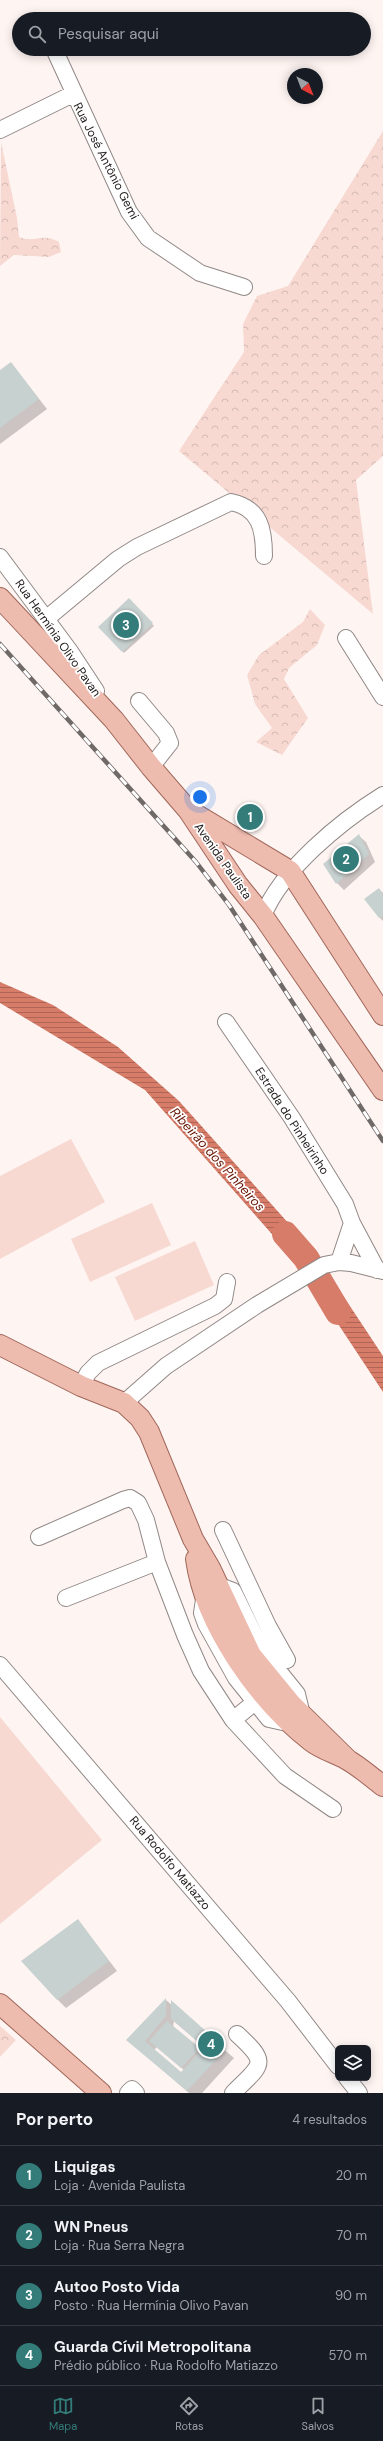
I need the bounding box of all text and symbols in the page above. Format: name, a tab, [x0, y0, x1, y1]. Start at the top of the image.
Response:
search box	[12, 12, 371, 56]
icon: search	[26, 23, 48, 45]
text: Pesquisar aqui	[58, 24, 159, 44]
north arrow	[287, 68, 323, 104]
street label: Rua José Antônio Gemi	[70, 100, 142, 222]
street label: Rua Hermínia Olivo Pavan	[11, 576, 105, 700]
pin: 3	[113, 610, 139, 640]
your location	[190, 787, 210, 807]
pin: 1	[237, 802, 263, 832]
street label: Avenida Paulista	[191, 820, 255, 902]
pin: 2	[333, 844, 359, 874]
street label: Estrada do Pinheirinho	[251, 1064, 333, 1178]
water label: Ribeirão dos Pinheiros	[166, 1104, 269, 1215]
street label: Rua Rodolfo Matiazzo	[126, 1813, 214, 1913]
pin: 4	[198, 2029, 224, 2059]
map controls	[335, 2045, 371, 2081]
button: layers	[335, 2045, 371, 2081]
text: Por perto	[16, 2108, 93, 2130]
text: 4 resultados	[292, 2111, 367, 2128]
text: Liquigas	[54, 2157, 115, 2177]
text: 1	[27, 2167, 31, 2184]
text: 20 m	[336, 2167, 367, 2184]
text: Loja · Avenida Paulista	[54, 2177, 185, 2194]
text: WN Pneus	[54, 2217, 128, 2237]
text: 2	[25, 2227, 33, 2244]
text: 70 m	[336, 2227, 367, 2244]
text: Loja · Rua Serra Negra	[54, 2237, 184, 2254]
text: Autoo Posto Vida	[54, 2277, 180, 2297]
text: 3	[25, 2287, 33, 2304]
text: 90 m	[335, 2287, 367, 2304]
text: Posto · Rua Hermínia Olivo Pavan	[54, 2297, 248, 2314]
text: Guarda Cívil Metropolitana	[54, 2337, 251, 2357]
text: 4	[25, 2347, 33, 2364]
text: 570 m	[329, 2347, 367, 2364]
text: Prédio público · Rua Rodolfo Matiazzo	[54, 2357, 278, 2374]
tab: Mapa	[49, 2395, 77, 2433]
tab: Rotas	[175, 2395, 204, 2433]
tab: Salvos	[302, 2395, 334, 2433]

